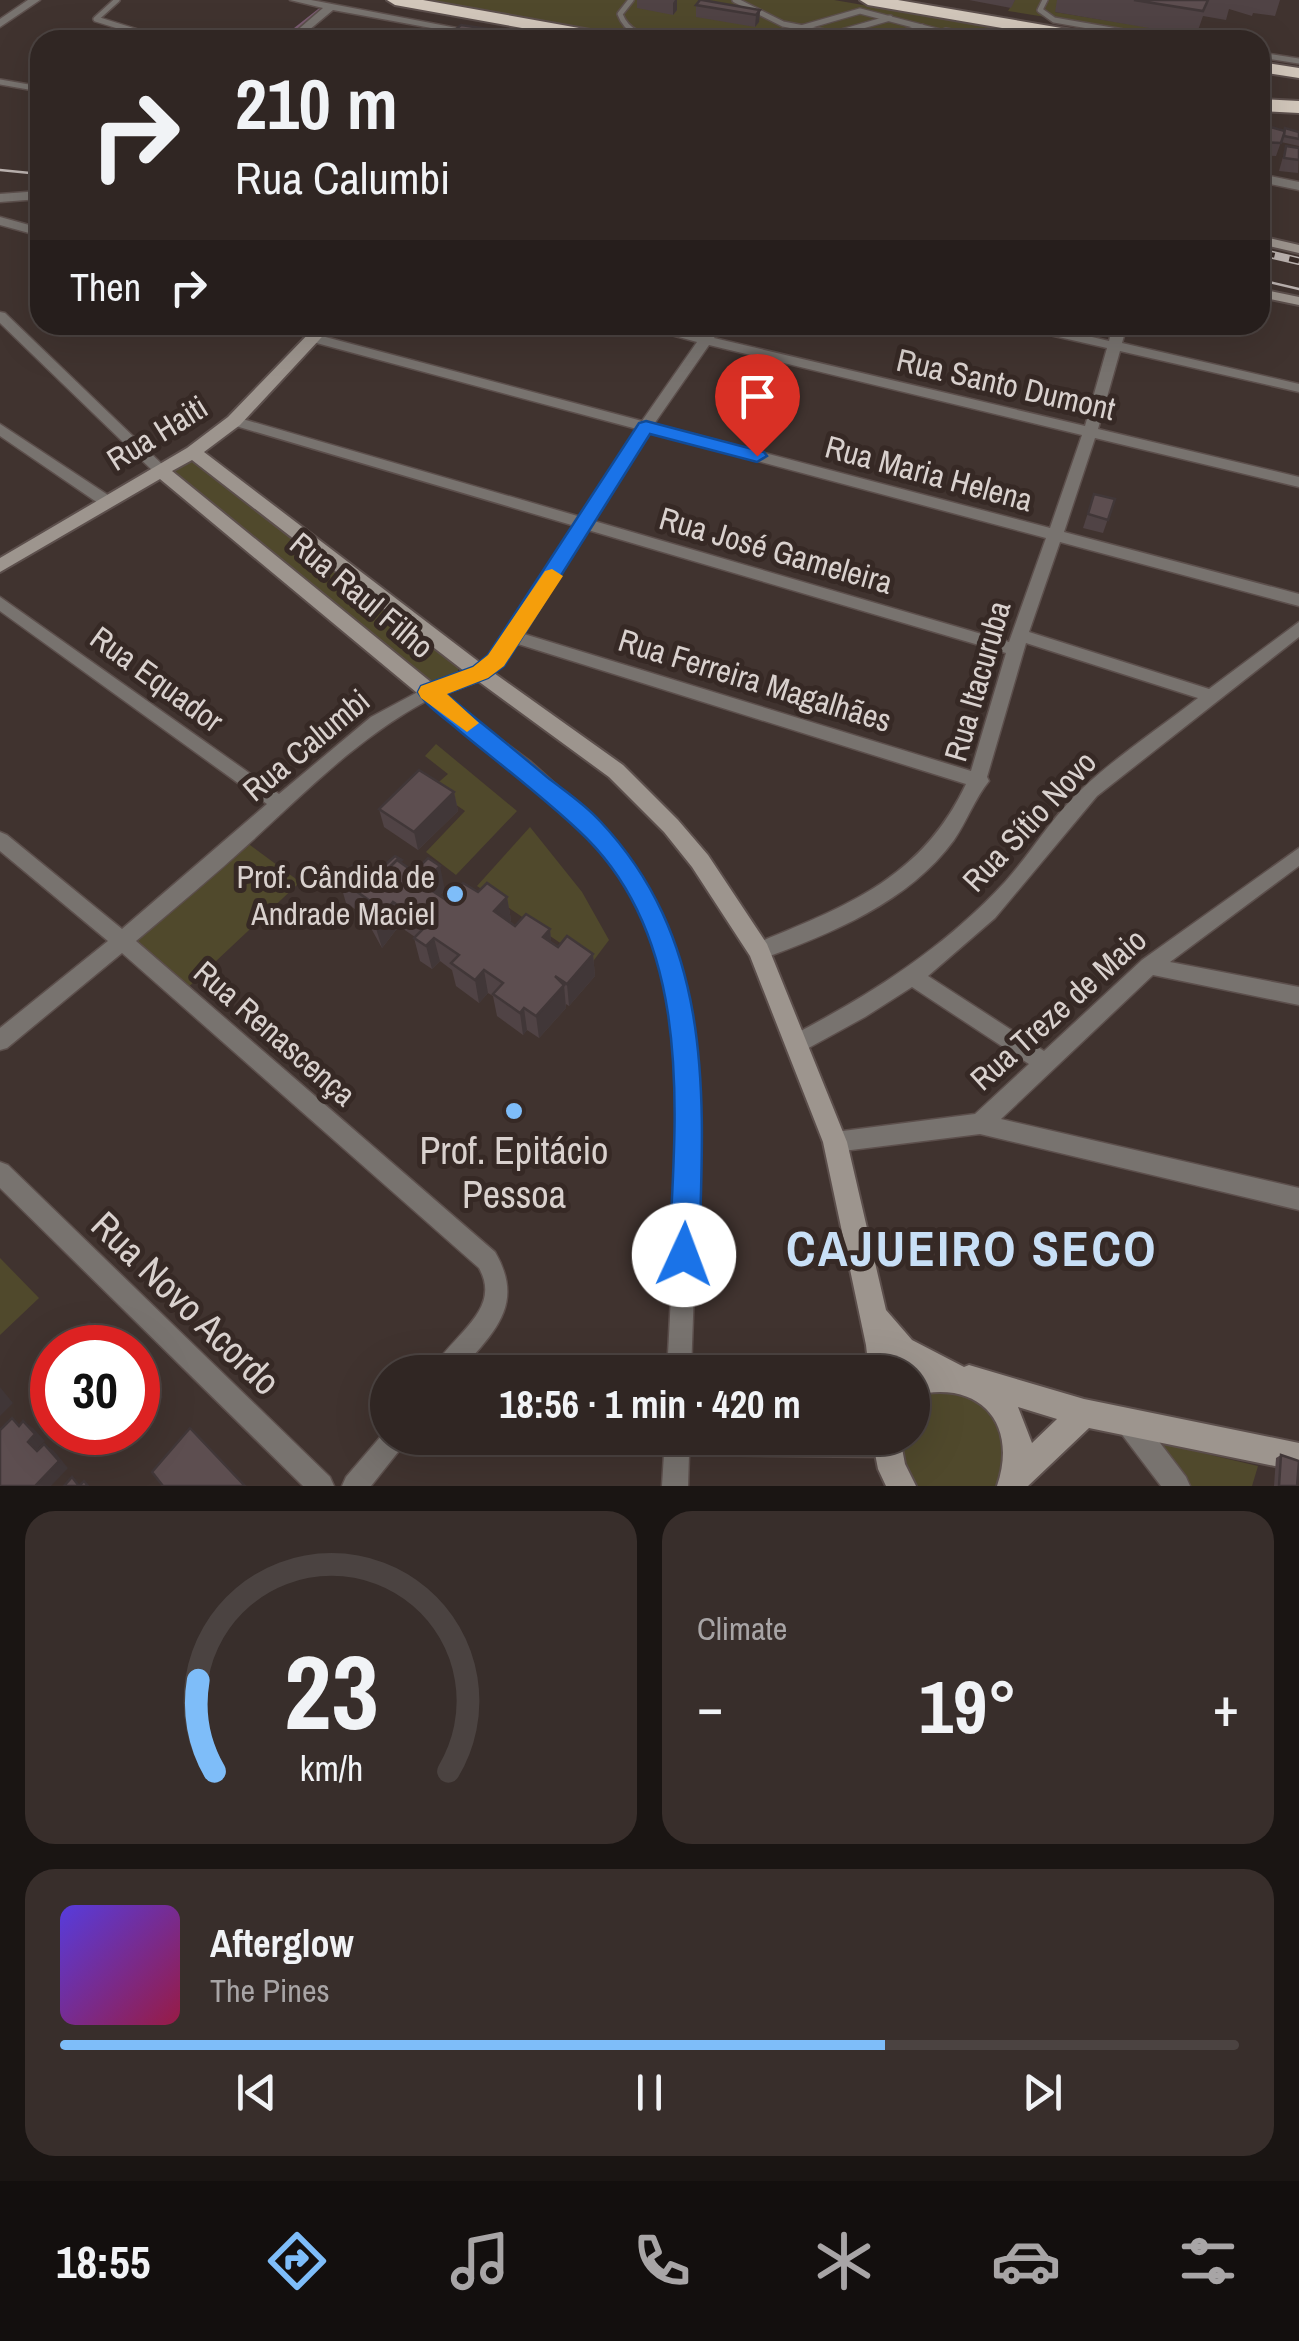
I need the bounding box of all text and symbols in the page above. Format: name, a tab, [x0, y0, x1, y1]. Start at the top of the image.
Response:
text: 210 m	[235, 57, 398, 151]
icon: right	[70, 70, 200, 200]
text: Rua Calumbi	[235, 147, 450, 208]
icon: right	[161, 260, 216, 315]
text: Then	[70, 262, 141, 313]
street label: Rua Santo Dumont	[892, 338, 1120, 430]
pin	[715, 354, 800, 457]
icon: arrive	[730, 369, 785, 424]
street label: Rua Haiti	[99, 385, 215, 481]
street label: Rua Maria Helena	[821, 425, 1038, 521]
street label: Rua José Gameleira	[654, 496, 898, 604]
street label: Rua Raul Filho	[281, 522, 443, 668]
street label: Rua Itacuruba	[934, 595, 1020, 766]
street label: Rua Equador	[82, 616, 232, 742]
street label: Rua Ferreira Magalhães	[613, 618, 897, 742]
street label: Rua Calumbi	[234, 679, 378, 811]
street label: Rua Sítio Novo	[953, 741, 1105, 901]
place label: Prof. Cândida de Andrade Maciel	[237, 855, 435, 935]
marker: Prof. Cândida de Andrade Maciel	[444, 883, 466, 905]
street label: Rua Treze de Maio	[961, 918, 1155, 1100]
street label: Rua Renascença	[185, 951, 365, 1116]
marker: Prof. Epitácio Pessoa	[503, 1100, 525, 1122]
place label: Prof. Epitácio Pessoa	[420, 1125, 608, 1220]
street label: Rua Novo Acordo	[80, 1200, 292, 1406]
position arrow	[632, 1203, 736, 1307]
district label: CAJUEIRO SECO	[786, 1214, 1158, 1282]
speed limit sign: 30	[30, 1325, 160, 1455]
text: 18:56 · 1 min · 420 m	[499, 1379, 801, 1430]
text: Climate	[697, 1607, 787, 1650]
text: 23	[284, 1621, 378, 1761]
text: 19°	[919, 1655, 1017, 1756]
text: −	[697, 1669, 723, 1743]
text: +	[1213, 1669, 1239, 1743]
text: km/h	[299, 1744, 363, 1792]
text: Afterglow	[210, 1918, 354, 1969]
text: The Pines	[210, 1969, 330, 2012]
icon: previous	[229, 2065, 284, 2120]
icon: pause	[622, 2065, 677, 2120]
icon: next	[1015, 2065, 1070, 2120]
icon: directions	[262, 2226, 332, 2296]
icon: music	[445, 2226, 515, 2296]
icon: phone	[627, 2226, 697, 2296]
icon: climate	[809, 2226, 879, 2296]
icon: car	[991, 2226, 1061, 2296]
icon: filters	[1173, 2226, 1243, 2296]
text: 18:55	[56, 2231, 150, 2292]

